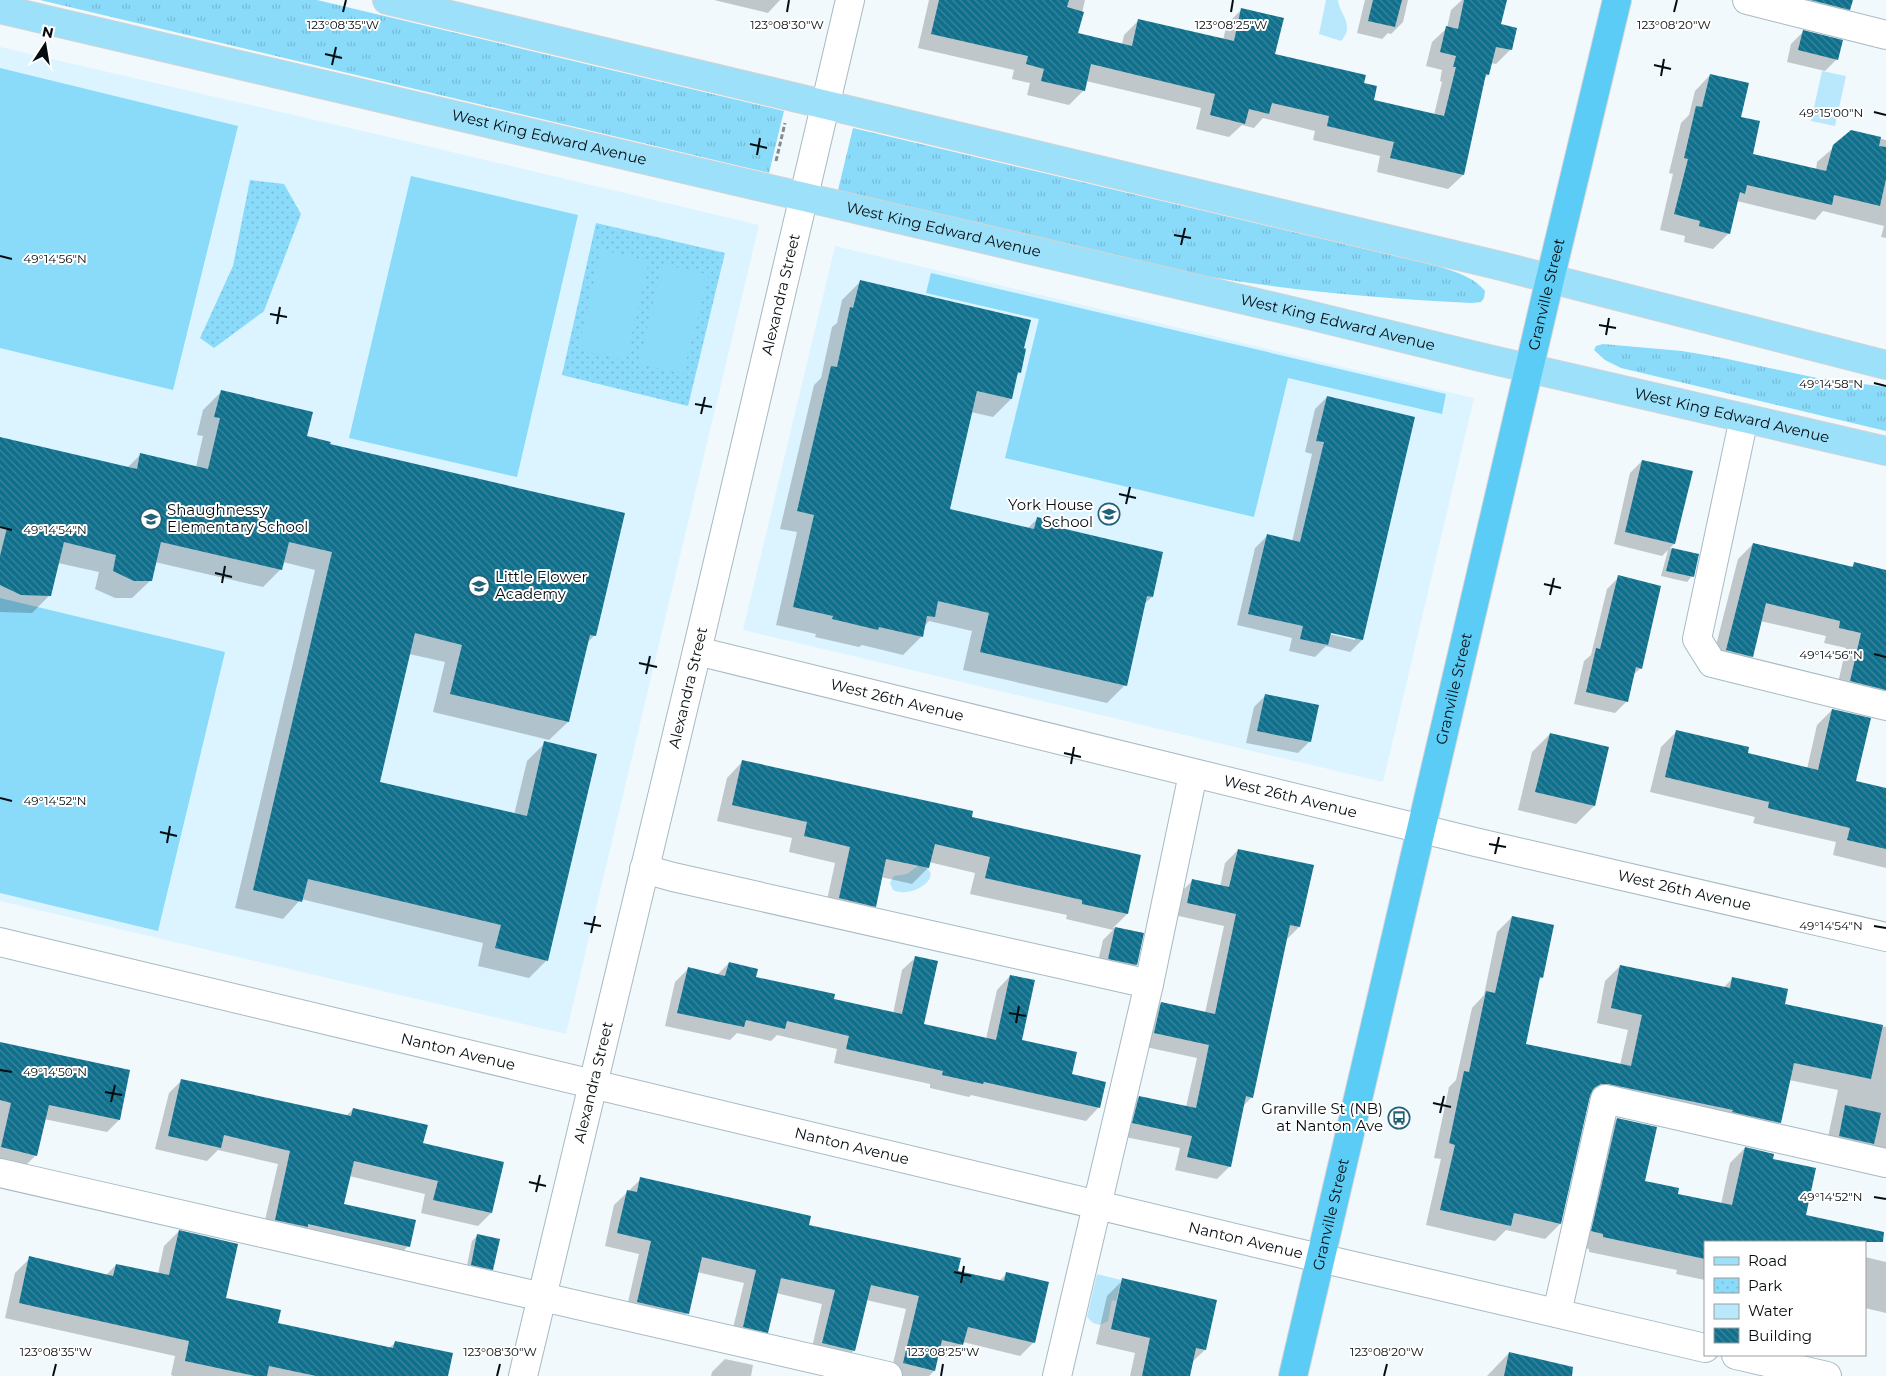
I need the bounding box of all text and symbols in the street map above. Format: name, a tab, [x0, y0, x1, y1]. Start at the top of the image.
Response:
text: 123°08'35"W	[307, 17, 379, 32]
text: 123°08'30"W	[750, 17, 824, 32]
text: 123°08'25"W	[1195, 17, 1267, 32]
text: 123°08'20"W	[1637, 17, 1711, 32]
north arrow	[20, 20, 70, 70]
text: N	[40, 22, 55, 42]
street label: West King Edward Avenue	[450, 105, 649, 169]
text: 49°15'00"N	[1799, 105, 1863, 120]
street label: West King Edward Avenue	[844, 197, 1043, 261]
street label: Alexandra Street	[757, 232, 804, 357]
street label: Granville Street	[1524, 236, 1568, 352]
text: 49°14'56"N	[23, 251, 87, 266]
street label: West King Edward Avenue	[1239, 289, 1437, 355]
text: 49°14'58"N	[1799, 376, 1863, 391]
street label: West King Edward Avenue	[1633, 383, 1832, 447]
place label: York House School	[1008, 495, 1093, 531]
place label: Shaughnessy Elementary School	[167, 500, 308, 536]
school or university icon: York House School	[1097, 502, 1121, 526]
school or university icon: Shaughnessy Elementary School	[139, 507, 163, 531]
text: 49°14'54"N	[23, 522, 87, 537]
place label: Little Flower Academy	[495, 567, 587, 603]
school or university icon: Little Flower Academy	[467, 574, 491, 598]
street label: Alexandra Street	[664, 625, 711, 750]
street label: Granville Street	[1431, 631, 1476, 746]
text: 49°14'56"N	[1799, 647, 1863, 662]
street label: West 26th Avenue	[829, 674, 966, 725]
street label: West 26th Avenue	[1222, 771, 1359, 822]
text: 49°14'52"N	[24, 793, 86, 808]
street label: West 26th Avenue	[1616, 865, 1753, 915]
text: 49°14'54"N	[1799, 918, 1863, 933]
street label: Alexandra Street	[569, 1020, 617, 1145]
street label: Nanton Avenue	[399, 1028, 517, 1074]
text: 49°14'50"N	[23, 1064, 87, 1079]
place label: Granville St (NB) at Nanton Ave	[1261, 1099, 1383, 1135]
bus stop icon: Granville St (NB) at Nanton Ave	[1387, 1106, 1411, 1130]
street label: Nanton Avenue	[793, 1123, 911, 1169]
street label: Granville Street	[1308, 1156, 1353, 1272]
text: 49°14'52"N	[1800, 1189, 1862, 1204]
street label: Nanton Avenue	[1187, 1217, 1305, 1263]
legend	[1704, 1241, 1866, 1356]
text: Road	[1748, 1251, 1787, 1270]
text: Park	[1748, 1276, 1782, 1295]
text: Water	[1748, 1301, 1794, 1320]
text: Building	[1748, 1326, 1812, 1345]
text: 123°08'35"W	[20, 1344, 92, 1359]
text: 123°08'30"W	[463, 1344, 537, 1359]
text: 123°08'25"W	[907, 1344, 979, 1359]
text: 123°08'20"W	[1350, 1344, 1424, 1359]

